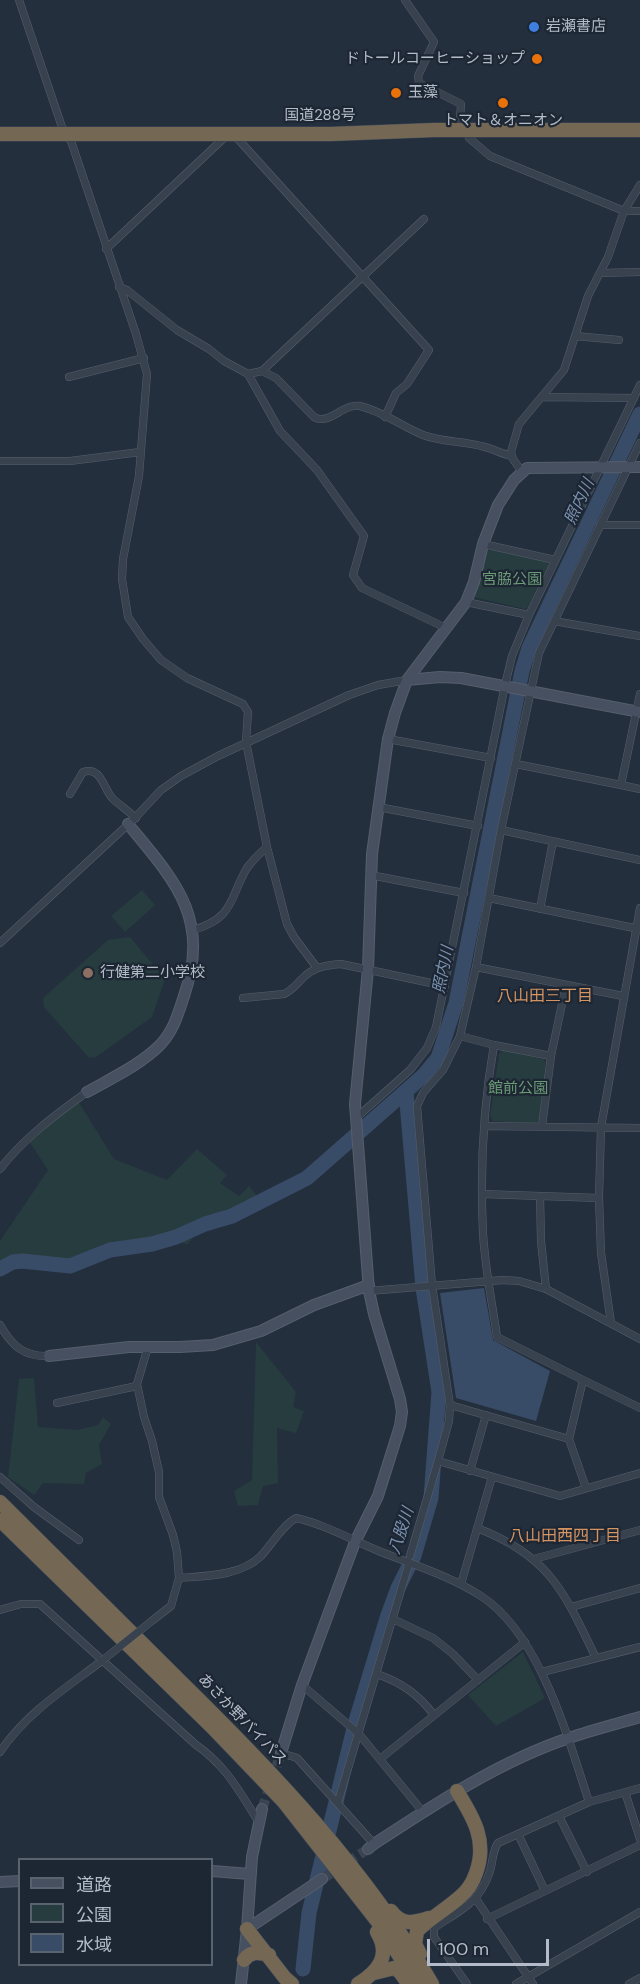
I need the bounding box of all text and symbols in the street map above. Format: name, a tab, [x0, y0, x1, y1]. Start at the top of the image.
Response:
place label: 岩瀬書店	[546, 18, 606, 36]
marker: 岩瀬書店	[527, 20, 541, 34]
place label: ドトールコーヒーショップ	[345, 50, 525, 68]
marker: ドトールコーヒーショップ	[530, 52, 544, 66]
place label: 玉藻	[408, 84, 438, 102]
marker: 玉藻	[389, 86, 403, 100]
marker: トマト＆オニオン	[496, 96, 510, 110]
street label: 国道288号	[284, 107, 356, 125]
place label: トマト＆オニオン	[443, 112, 563, 130]
water label: 照内川	[561, 476, 599, 528]
park label: 宮脇公園	[482, 571, 542, 589]
water label: 照内川	[430, 945, 458, 995]
place label: 行健第二小学校	[100, 964, 205, 982]
marker: 行健第二小学校	[81, 966, 95, 980]
district label: 八山田三丁目	[497, 987, 593, 1007]
park label: 館前公園	[488, 1080, 548, 1098]
water label: 八股川	[385, 1505, 419, 1557]
district label: 八山田西四丁目	[509, 1527, 621, 1547]
street label: あさか野バイパス	[194, 1671, 290, 1769]
legend	[18, 1858, 213, 1966]
text: 道路	[76, 1873, 112, 1897]
text: 公園	[76, 1903, 112, 1927]
scale bar	[430, 1927, 552, 1965]
text: 水域	[76, 1933, 112, 1957]
text: 100 m	[438, 1937, 489, 1961]

